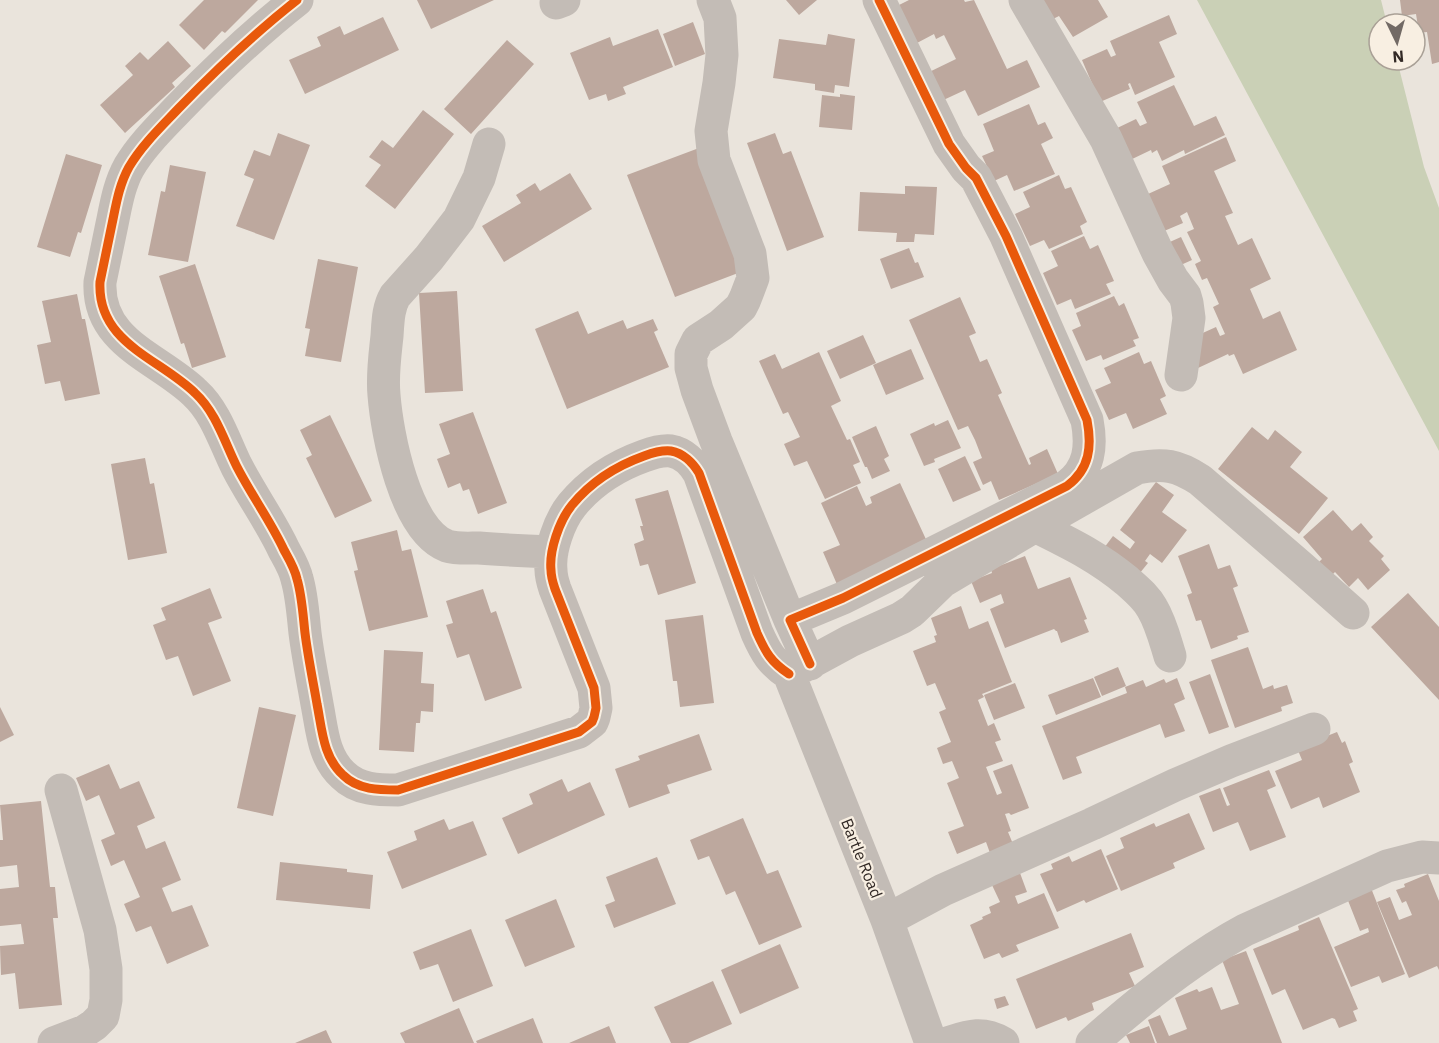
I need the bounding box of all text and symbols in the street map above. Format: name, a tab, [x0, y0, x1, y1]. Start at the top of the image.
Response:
north arrow	[1367, 12, 1427, 72]
text: N	[1392, 46, 1405, 67]
street label: Bartle Road	[837, 815, 887, 901]

